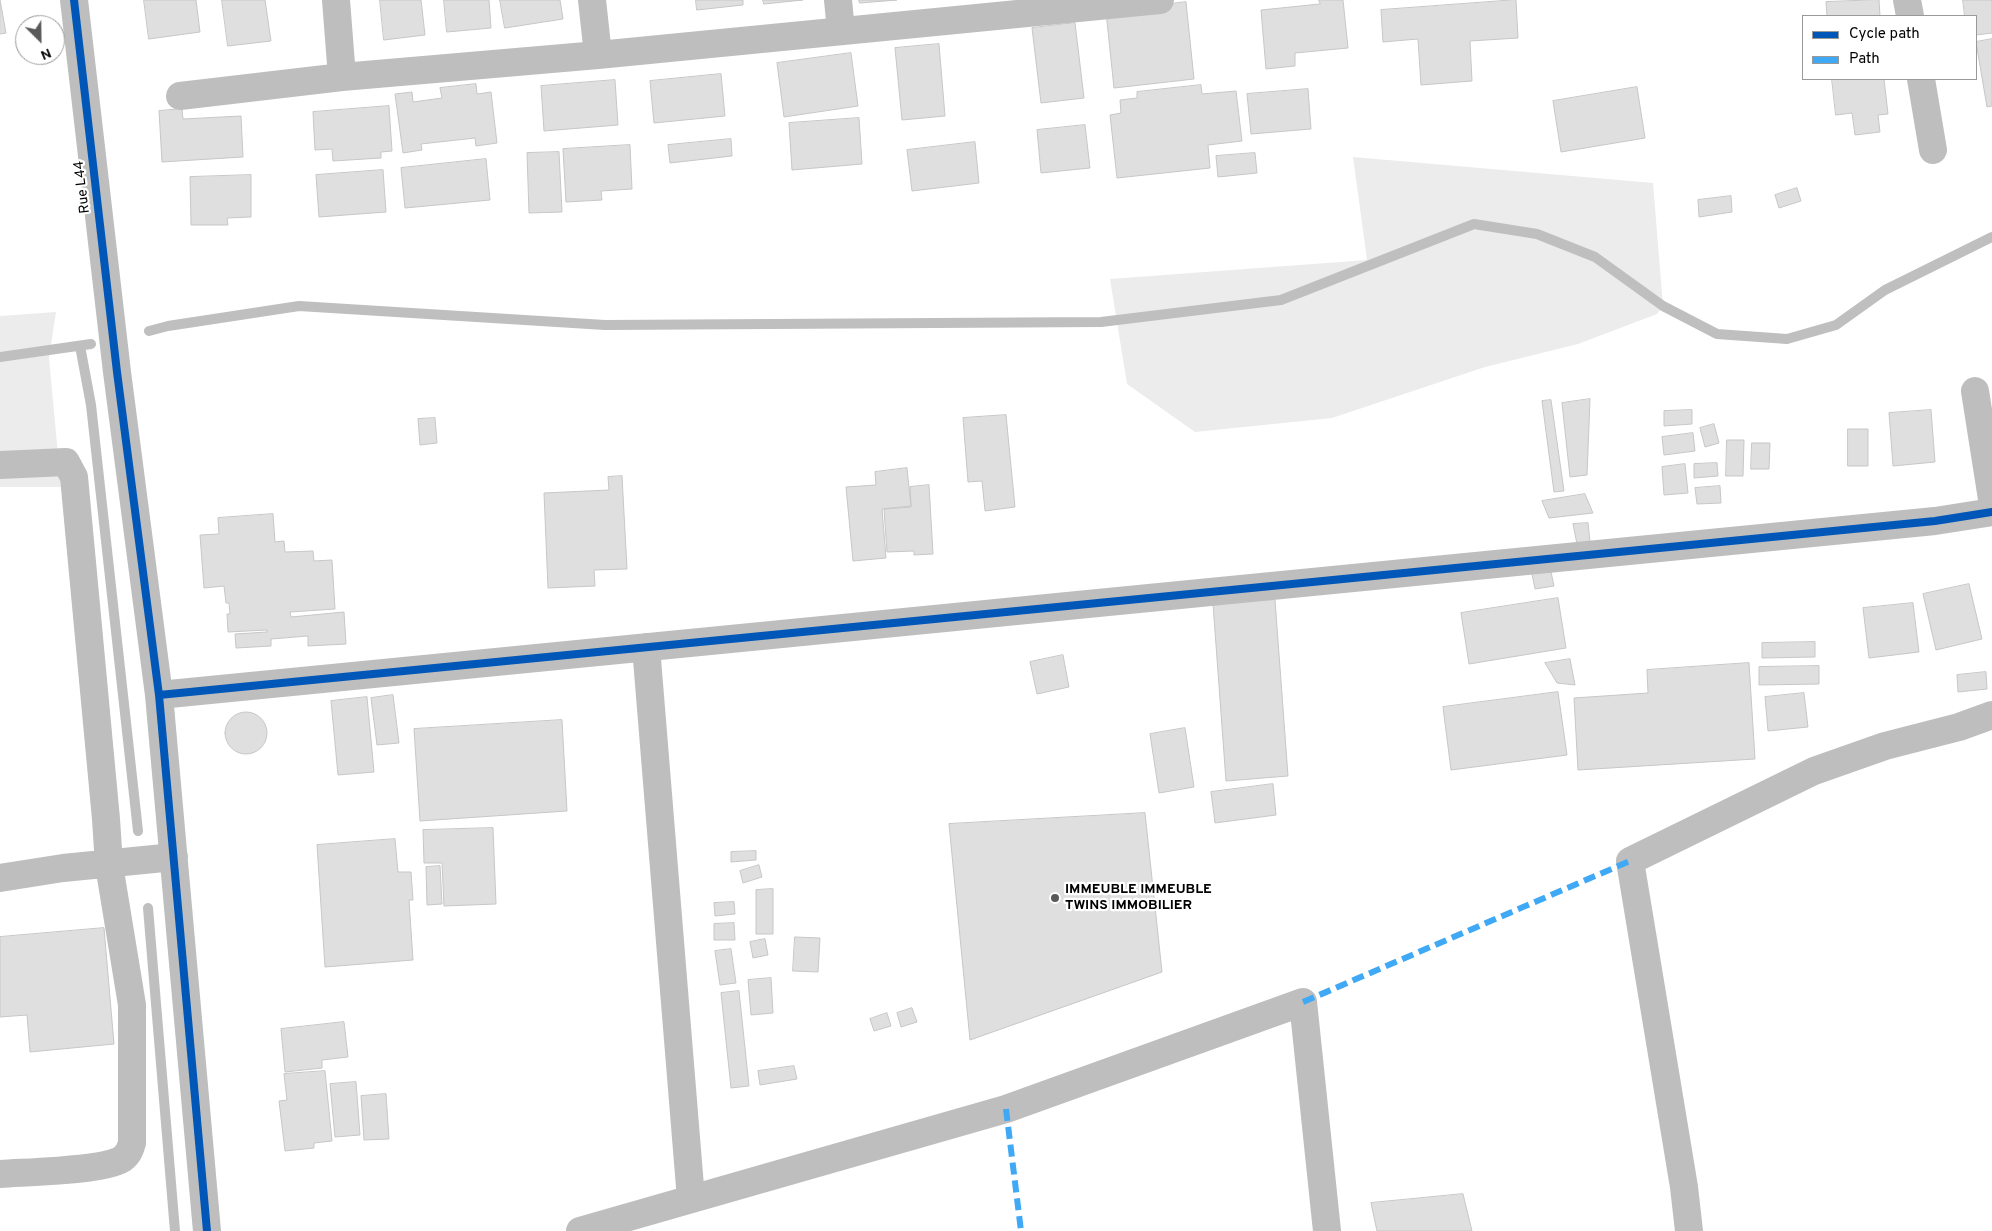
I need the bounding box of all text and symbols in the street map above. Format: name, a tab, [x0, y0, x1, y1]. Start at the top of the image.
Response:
north arrow	[15, 15, 65, 65]
legend	[1802, 15, 1977, 80]
text: Cycle path	[1849, 25, 1920, 44]
text: N	[38, 44, 54, 63]
text: Path	[1849, 50, 1880, 69]
street label: Rue L44	[71, 160, 95, 214]
place label: IMMEUBLE IMMEUBLE TWINS IMMOBILIER	[1065, 882, 1212, 914]
marker: IMMEUBLE IMMEUBLE TWINS IMMOBILIER	[1049, 892, 1061, 904]

